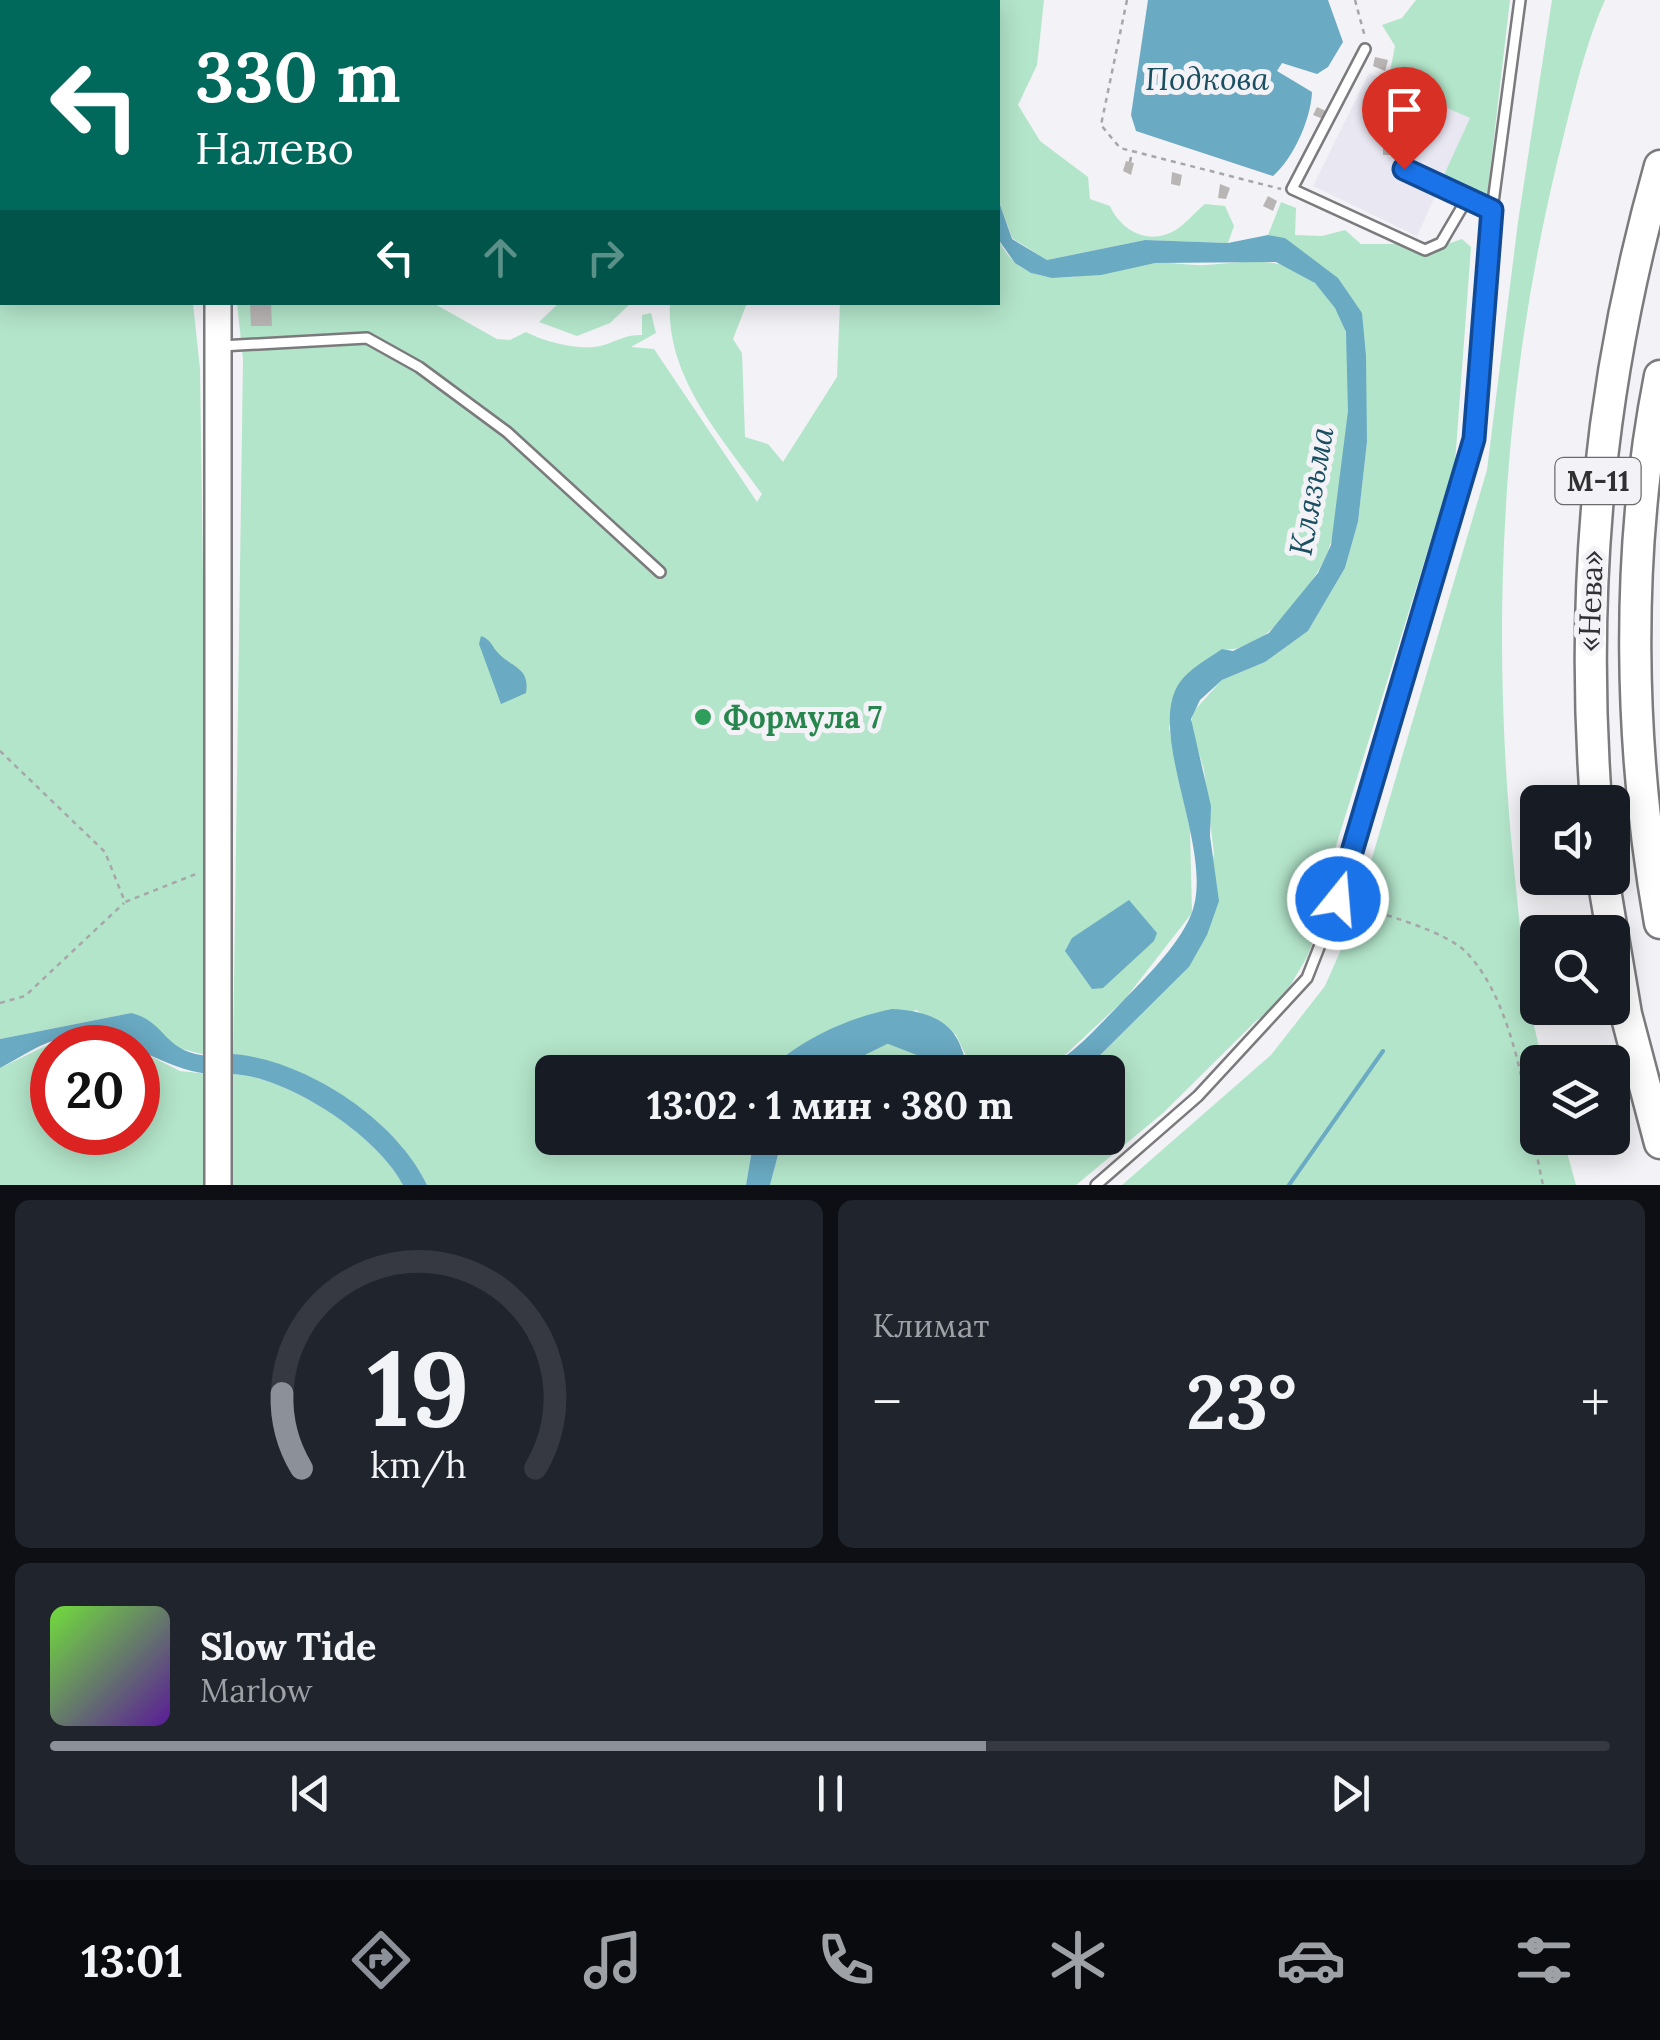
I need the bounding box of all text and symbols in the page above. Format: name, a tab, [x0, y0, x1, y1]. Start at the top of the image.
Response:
text: 330 m	[195, 32, 401, 121]
icon: left	[30, 40, 160, 170]
water label: Подкова	[1145, 58, 1270, 99]
pin	[1362, 67, 1447, 170]
icon: arrive	[1377, 82, 1432, 137]
text: Налево	[195, 119, 354, 176]
icon: left	[368, 230, 423, 285]
icon: ahead	[473, 230, 528, 285]
icon: right	[578, 230, 633, 285]
water label: Клязьма	[1280, 423, 1343, 559]
road number: М-11	[1556, 458, 1640, 504]
street label: «Нева»	[1569, 549, 1611, 653]
place label: Формула 7	[723, 698, 882, 737]
marker: Формула 7	[692, 706, 714, 728]
map controls	[1520, 785, 1630, 1155]
button: sound	[1520, 785, 1630, 895]
position arrow	[1286, 847, 1390, 951]
button: search	[1520, 915, 1630, 1025]
speed limit sign: 20	[30, 1025, 160, 1155]
button: layers	[1520, 1045, 1630, 1155]
text: 13:02 · 1 мин · 380 m	[647, 1081, 1013, 1129]
text: Климат	[873, 1305, 989, 1346]
text: 19	[368, 1321, 470, 1454]
text: 23°	[1186, 1354, 1297, 1450]
text: −	[873, 1367, 902, 1437]
text: +	[1581, 1367, 1610, 1437]
text: km/h	[370, 1442, 467, 1488]
text: Slow Tide	[200, 1622, 377, 1670]
text: Marlow	[200, 1670, 312, 1711]
icon: previous	[283, 1766, 338, 1821]
icon: pause	[803, 1766, 858, 1821]
icon: next	[1323, 1766, 1378, 1821]
icon: directions	[346, 1925, 416, 1995]
icon: music	[578, 1925, 648, 1995]
icon: phone	[811, 1925, 881, 1995]
icon: climate	[1043, 1925, 1113, 1995]
icon: car	[1276, 1925, 1346, 1995]
icon: filters	[1509, 1925, 1579, 1995]
text: 13:01	[81, 1932, 183, 1989]

